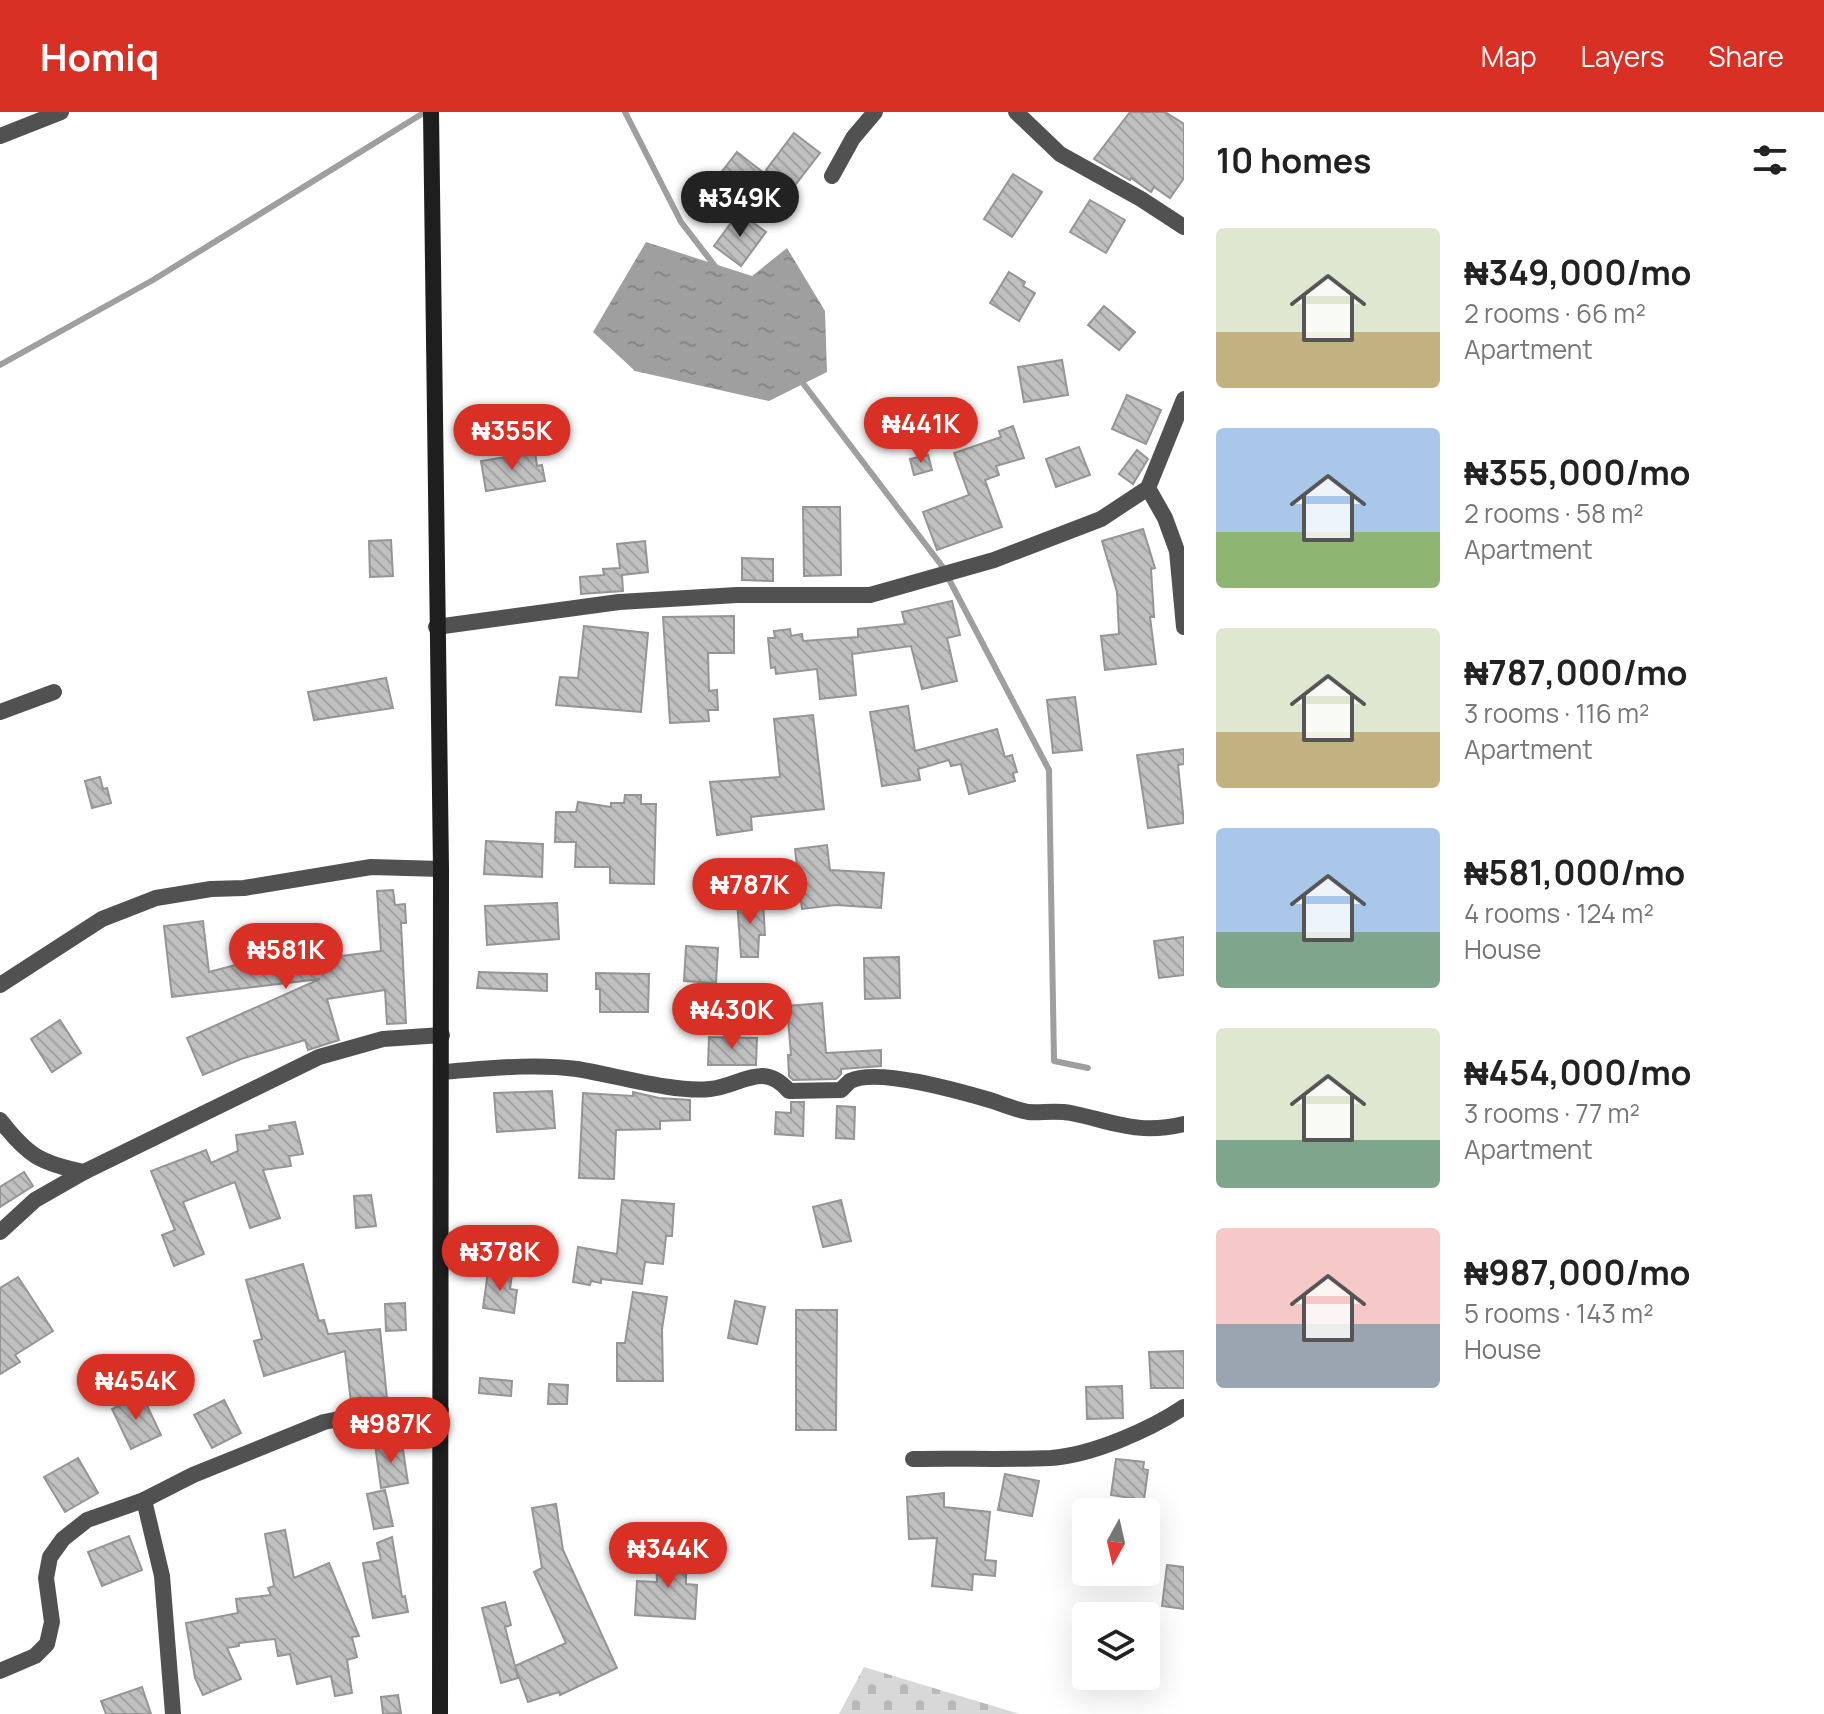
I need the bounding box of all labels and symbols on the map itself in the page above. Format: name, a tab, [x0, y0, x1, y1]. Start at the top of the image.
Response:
pin: ₦349K	[684, 171, 796, 239]
pin: ₦441K	[865, 397, 977, 465]
pin: ₦355K	[456, 404, 568, 472]
pin: ₦787K	[694, 858, 806, 926]
pin: ₦581K	[230, 923, 342, 991]
pin: ₦430K	[676, 983, 788, 1051]
pin: ₦378K	[444, 1225, 556, 1293]
pin: ₦454K	[80, 1354, 192, 1422]
pin: ₦987K	[335, 1397, 447, 1465]
north arrow	[1072, 1498, 1160, 1586]
pin: ₦344K	[612, 1522, 724, 1590]

